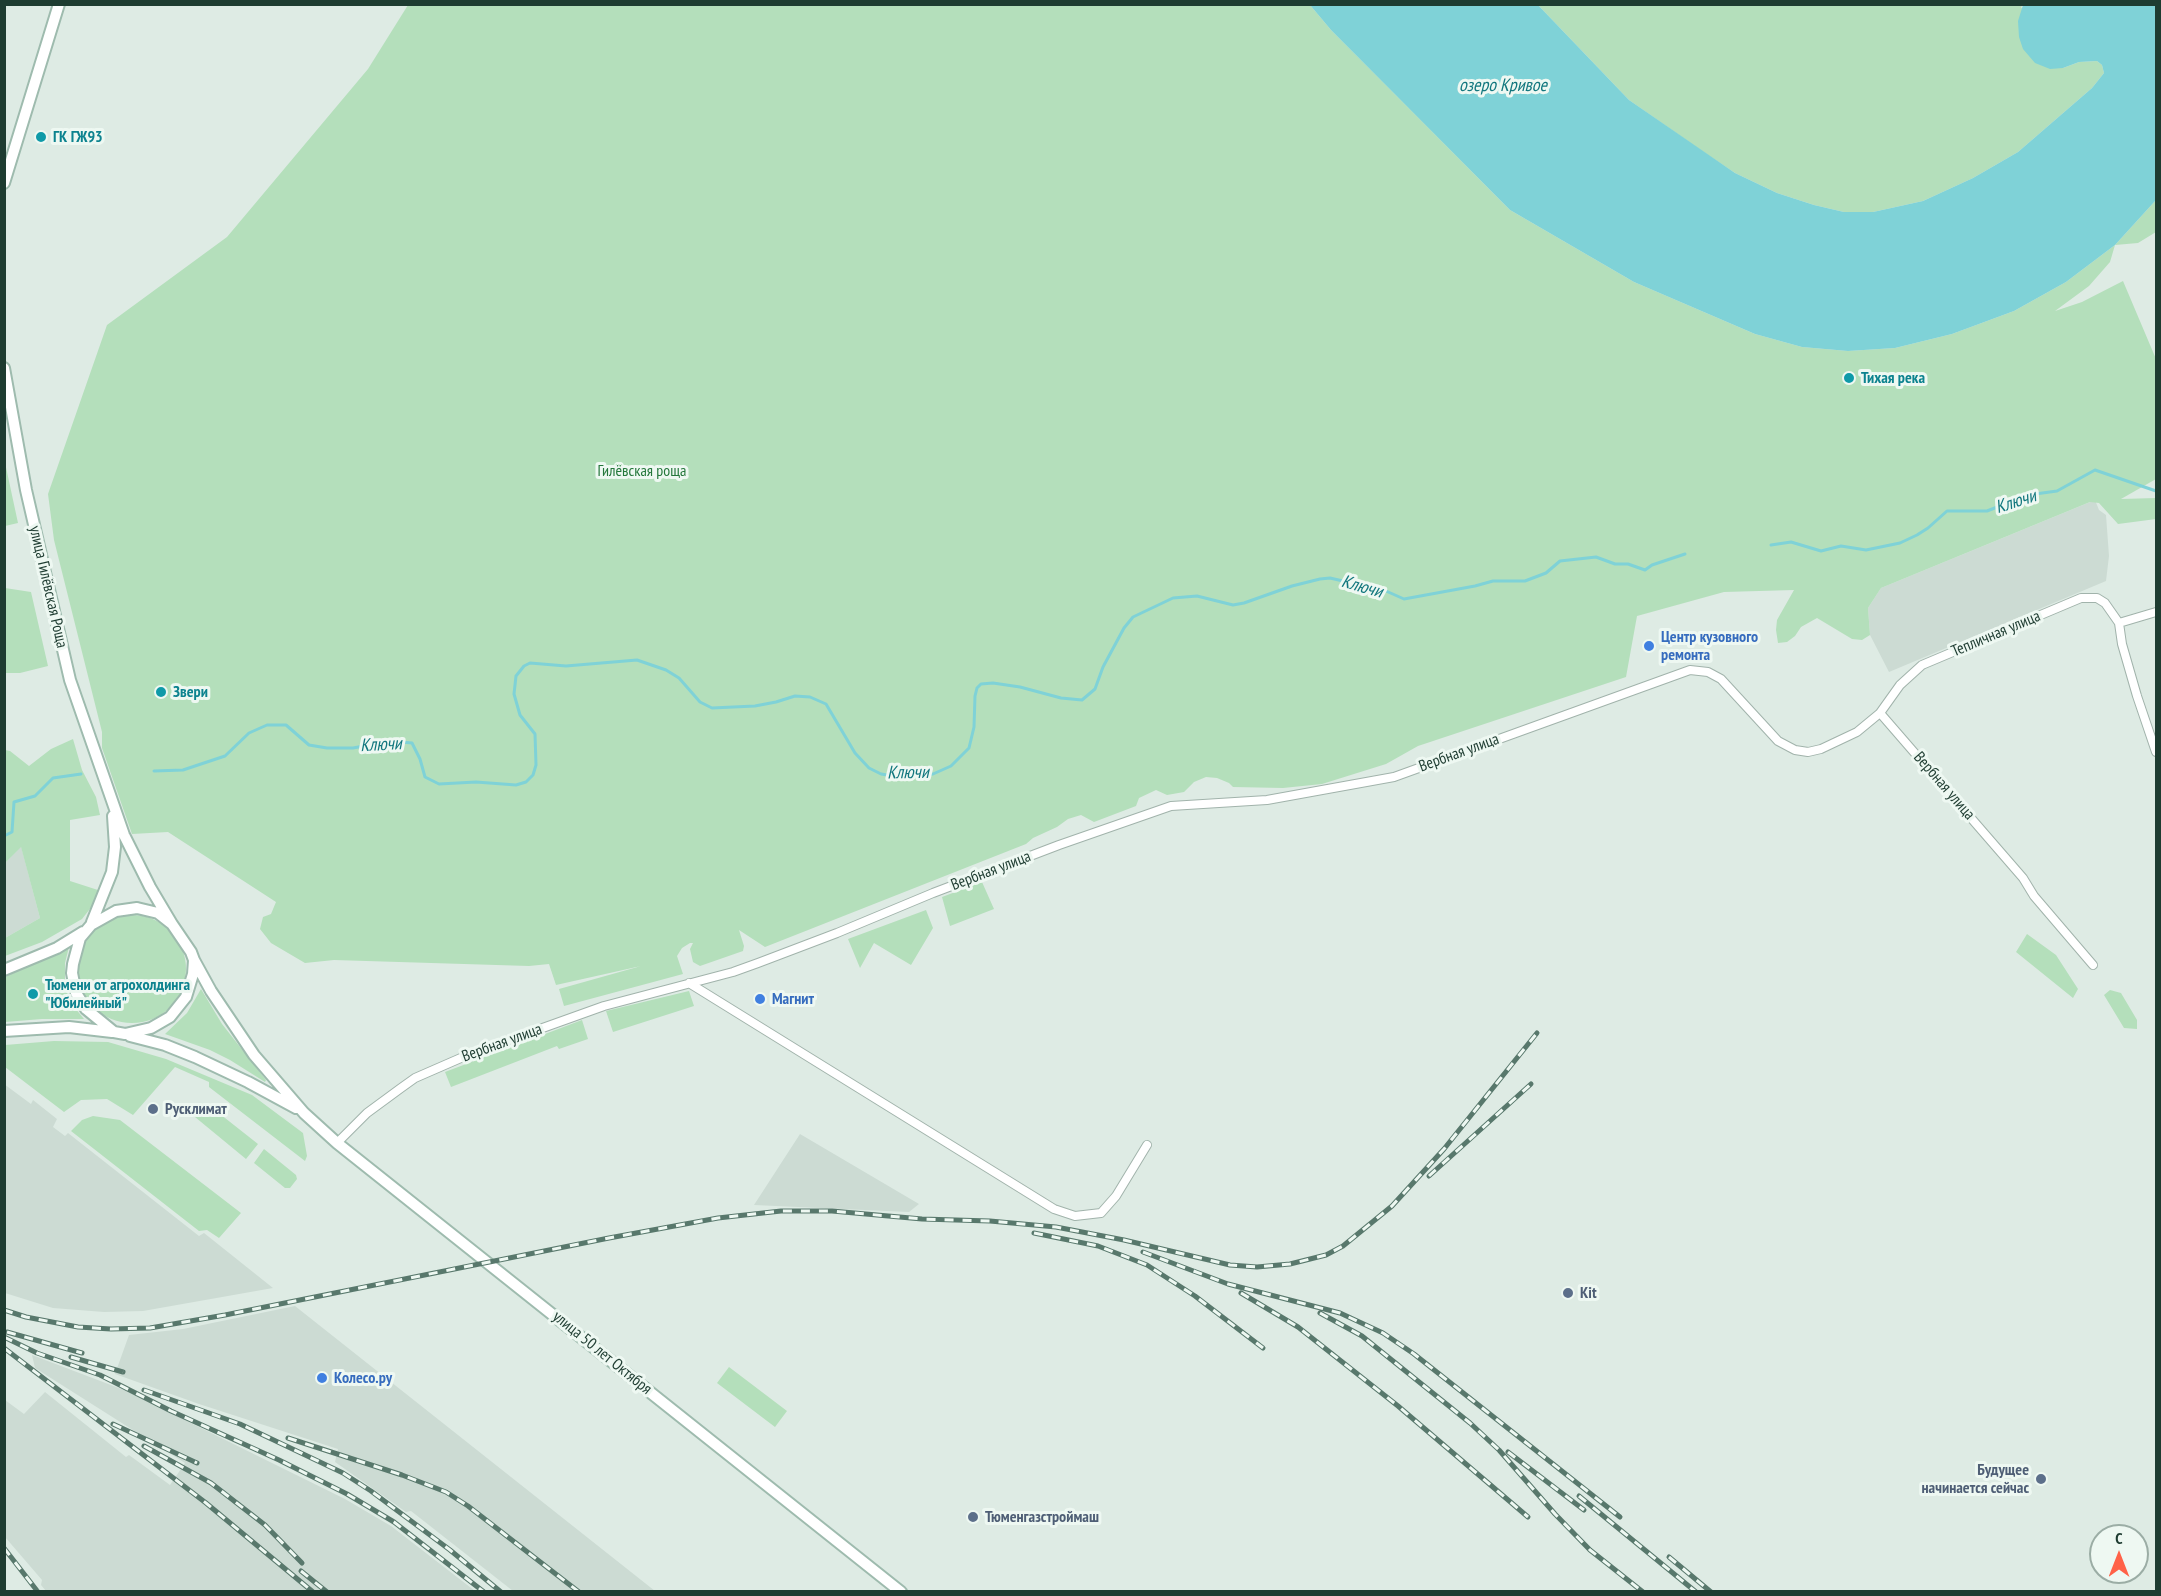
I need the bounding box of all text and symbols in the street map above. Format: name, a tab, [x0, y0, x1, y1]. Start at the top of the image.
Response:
water label: озеро Кривое	[1459, 75, 1547, 97]
place label: ГК ГЖ93	[53, 127, 103, 147]
marker: ГК ГЖ93	[34, 130, 48, 144]
place label: Тихая река	[1861, 368, 1925, 388]
marker: Тихая река	[1842, 371, 1856, 385]
park label: Гилёвская роща	[598, 461, 686, 481]
water label: Ключи	[1993, 485, 2039, 519]
street label: улица Гилёвская Роща	[25, 524, 71, 650]
water label: Ключи	[1339, 571, 1385, 603]
street label: Тепличная улица	[1949, 607, 2043, 661]
place label: Центр кузовного ремонта	[1661, 627, 1758, 665]
marker: Центр кузовного ремонта	[1642, 639, 1656, 653]
place label: Звери	[173, 682, 208, 702]
marker: Звери	[154, 685, 168, 699]
street label: Вербная улица	[1416, 730, 1502, 776]
water label: Ключи	[360, 733, 402, 757]
street label: Вербная улица	[1909, 748, 1979, 824]
water label: Ключи	[887, 762, 929, 784]
street label: Вербная улица	[948, 847, 1034, 895]
place label: Тюмени от агрохолдинга "Юбилейный"	[45, 975, 190, 1013]
marker: Тюмени от агрохолдинга "Юбилейный"	[26, 987, 40, 1001]
place label: Магнит	[772, 989, 814, 1009]
marker: Магнит	[753, 992, 767, 1006]
street label: Вербная улица	[459, 1020, 545, 1066]
place label: Русклимат	[165, 1099, 227, 1119]
marker: Русклимат	[146, 1102, 160, 1116]
place label: Kit	[1580, 1283, 1597, 1303]
marker: Kit	[1561, 1286, 1575, 1300]
street label: улица 50 лет Октября	[549, 1307, 655, 1399]
place label: Колесо.ру	[334, 1368, 392, 1388]
marker: Колесо.ру	[315, 1371, 329, 1385]
place label: Будущее начинается сейчас	[1922, 1460, 2029, 1498]
marker: Будущее начинается сейчас	[2034, 1472, 2048, 1486]
place label: Тюменгазстроймаш	[985, 1507, 1099, 1527]
marker: Тюменгазстроймаш	[966, 1510, 980, 1524]
north arrow	[2089, 1524, 2149, 1584]
text: С	[2115, 1528, 2123, 1548]

